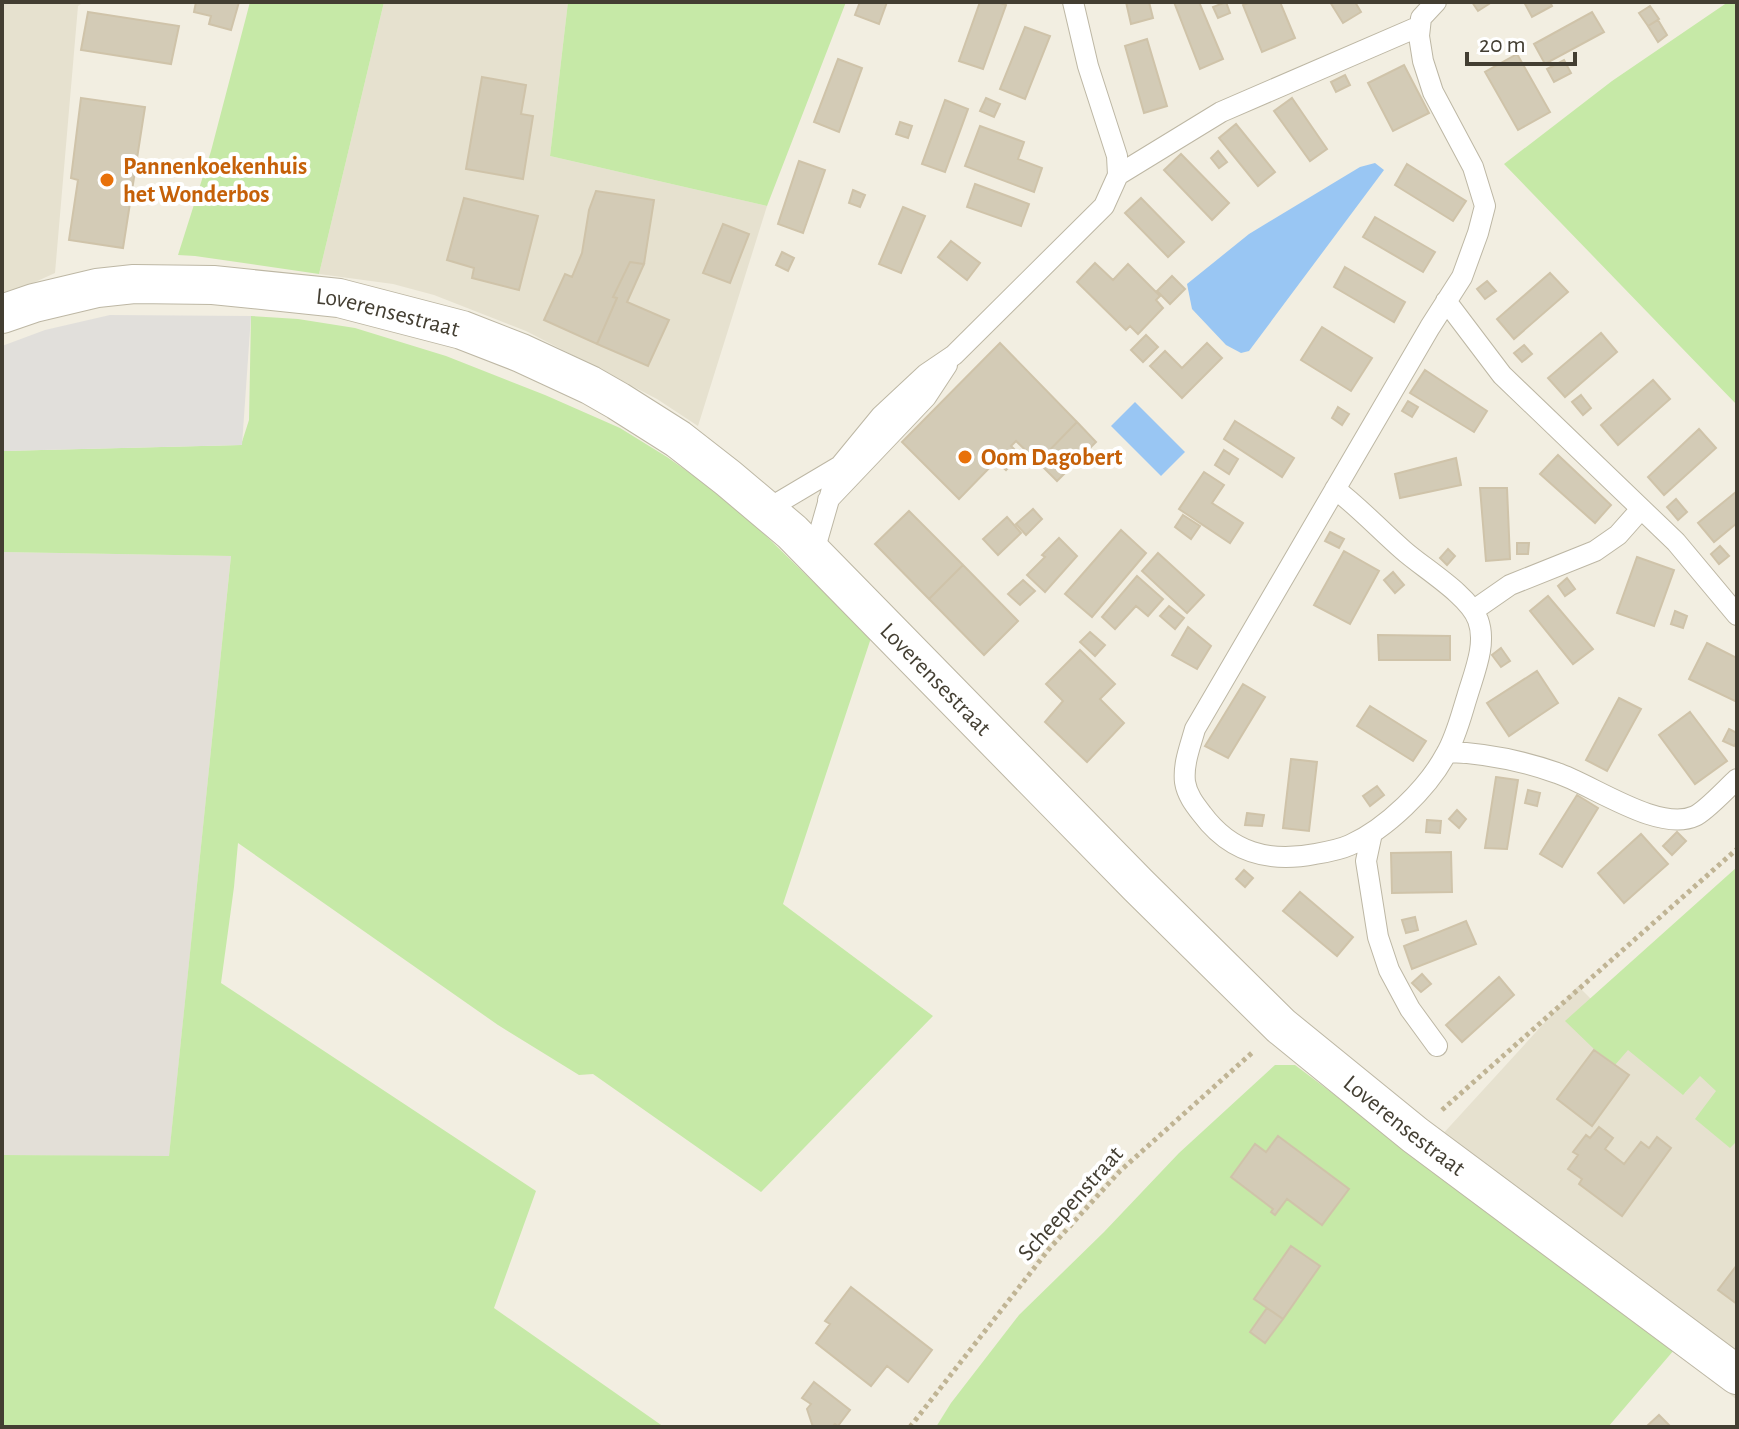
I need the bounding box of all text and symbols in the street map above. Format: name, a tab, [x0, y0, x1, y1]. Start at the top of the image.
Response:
scale bar	[1467, 16, 1575, 66]
text: 20 m	[1479, 33, 1526, 57]
place label: Pannenkoekenhuis het Wonderbos	[123, 155, 307, 207]
marker: Pannenkoekenhuis het Wonderbos	[98, 171, 116, 189]
street label: Loverensestraat	[315, 285, 462, 342]
place label: Oom Dagobert	[981, 446, 1122, 470]
marker: Oom Dagobert	[956, 448, 974, 466]
street label: Loverensestraat	[875, 619, 996, 741]
street label: Loverensestraat	[1339, 1071, 1469, 1181]
street label: Scheepenstraat	[1014, 1142, 1128, 1265]

